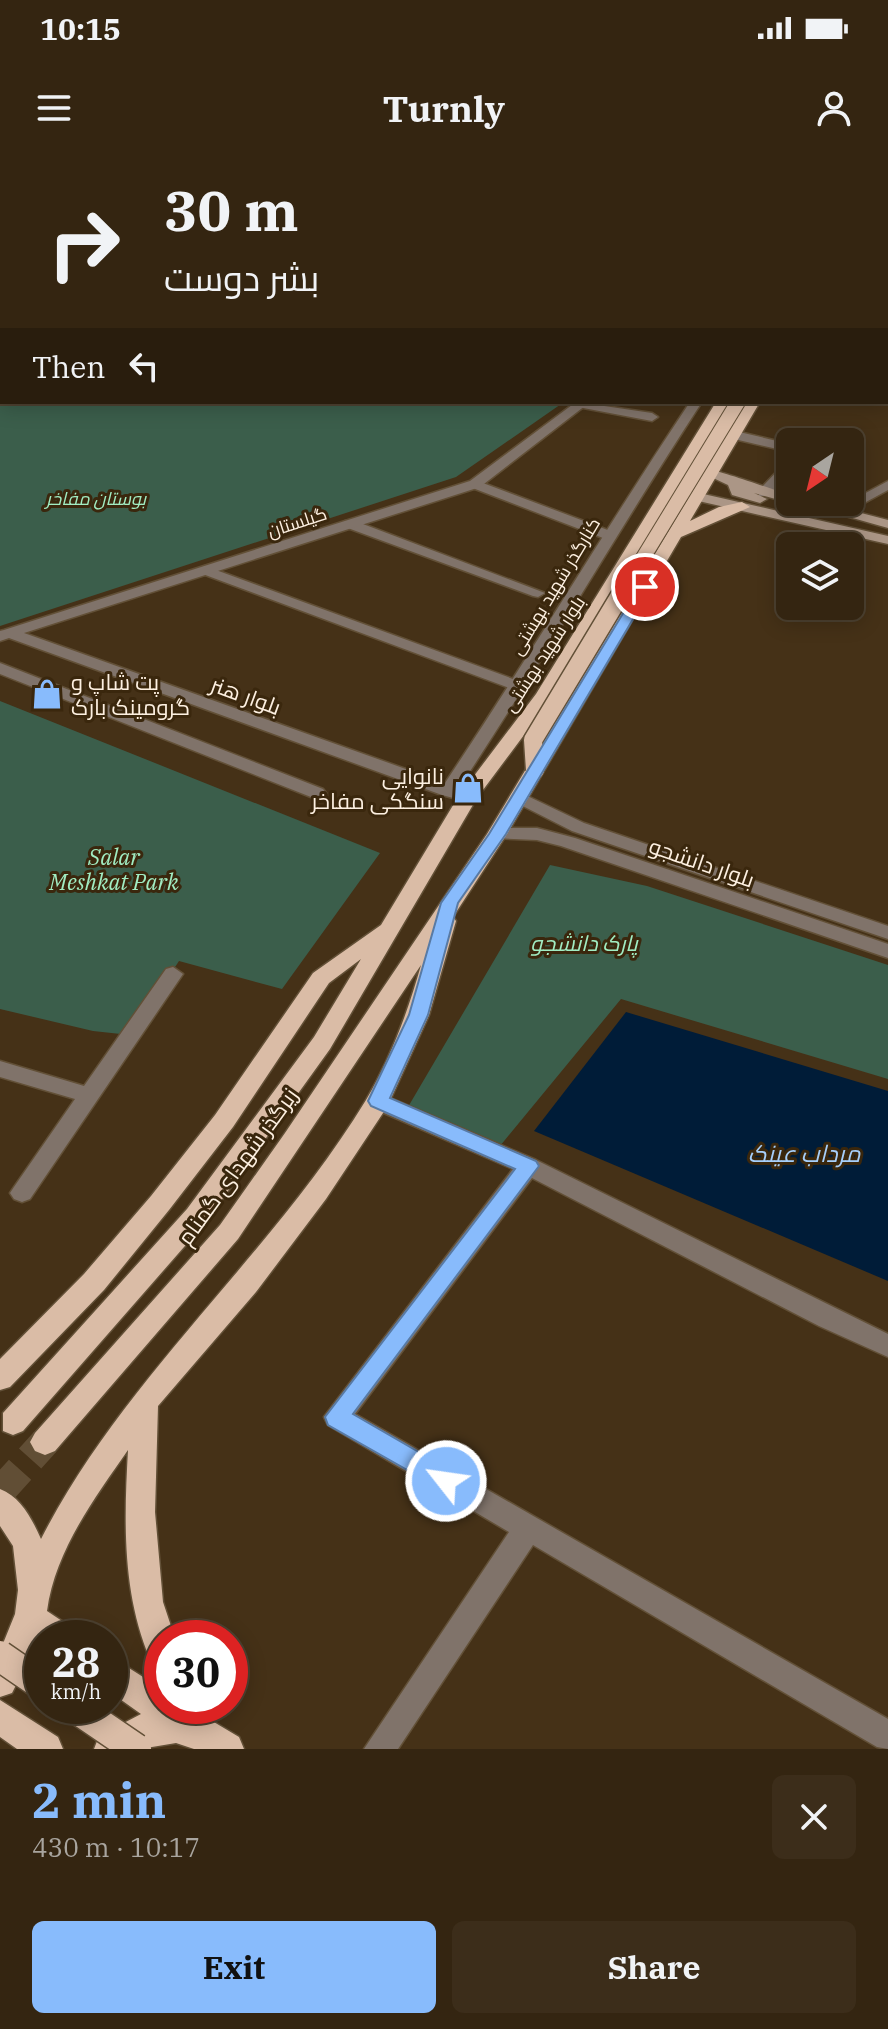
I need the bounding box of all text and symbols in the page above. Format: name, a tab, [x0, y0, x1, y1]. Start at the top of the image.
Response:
text: 10:15	[40, 9, 121, 48]
text: Turnly	[383, 85, 505, 132]
icon: menu	[32, 86, 76, 130]
icon: person	[812, 86, 856, 130]
text: 30 m	[164, 174, 299, 246]
icon: right	[32, 192, 136, 296]
text: بشر دوست	[164, 254, 319, 301]
icon: left	[122, 344, 166, 388]
text: Then	[32, 347, 106, 386]
north arrow	[776, 428, 864, 516]
map controls	[776, 428, 864, 620]
park label: بوستان مفاخر	[44, 487, 147, 510]
street label: گیلستان	[264, 502, 330, 542]
street label: کنارگذر شهید بهشتی	[505, 513, 605, 659]
button: layers	[776, 532, 864, 620]
pin	[611, 553, 679, 621]
icon: arrive	[623, 565, 667, 609]
street label: بلوار شهید بهشتی	[498, 592, 590, 716]
place label: پت شاپ و گرومینک بارک	[71, 667, 190, 721]
street label: بلوار هنر	[205, 668, 285, 721]
shop icon: پت شاپ و گرومینک بارک	[30, 677, 64, 711]
place label: نانوایی سنگکی مفاخر	[309, 761, 444, 815]
shop icon: نانوایی سنگکی مفاخر	[451, 771, 485, 805]
street label: بلوار دانشجو	[646, 830, 758, 894]
park label: Salar Meshkat Park	[48, 842, 179, 896]
park label: پارک دانشجو	[530, 928, 639, 958]
street label: زیرگذر شهدای گمنام	[170, 1082, 305, 1252]
water label: مرداب عینک	[748, 1137, 861, 1169]
position arrow	[404, 1439, 488, 1523]
speed limit sign: 30	[144, 1620, 248, 1724]
text: 28	[52, 1636, 100, 1688]
text: km/h	[51, 1678, 101, 1705]
text: 2 min	[32, 1769, 166, 1831]
button: close	[772, 1775, 856, 1859]
text: 430 m · 10:17	[32, 1830, 200, 1864]
button: Exit	[32, 1921, 436, 2013]
button: Share	[452, 1921, 856, 2013]

